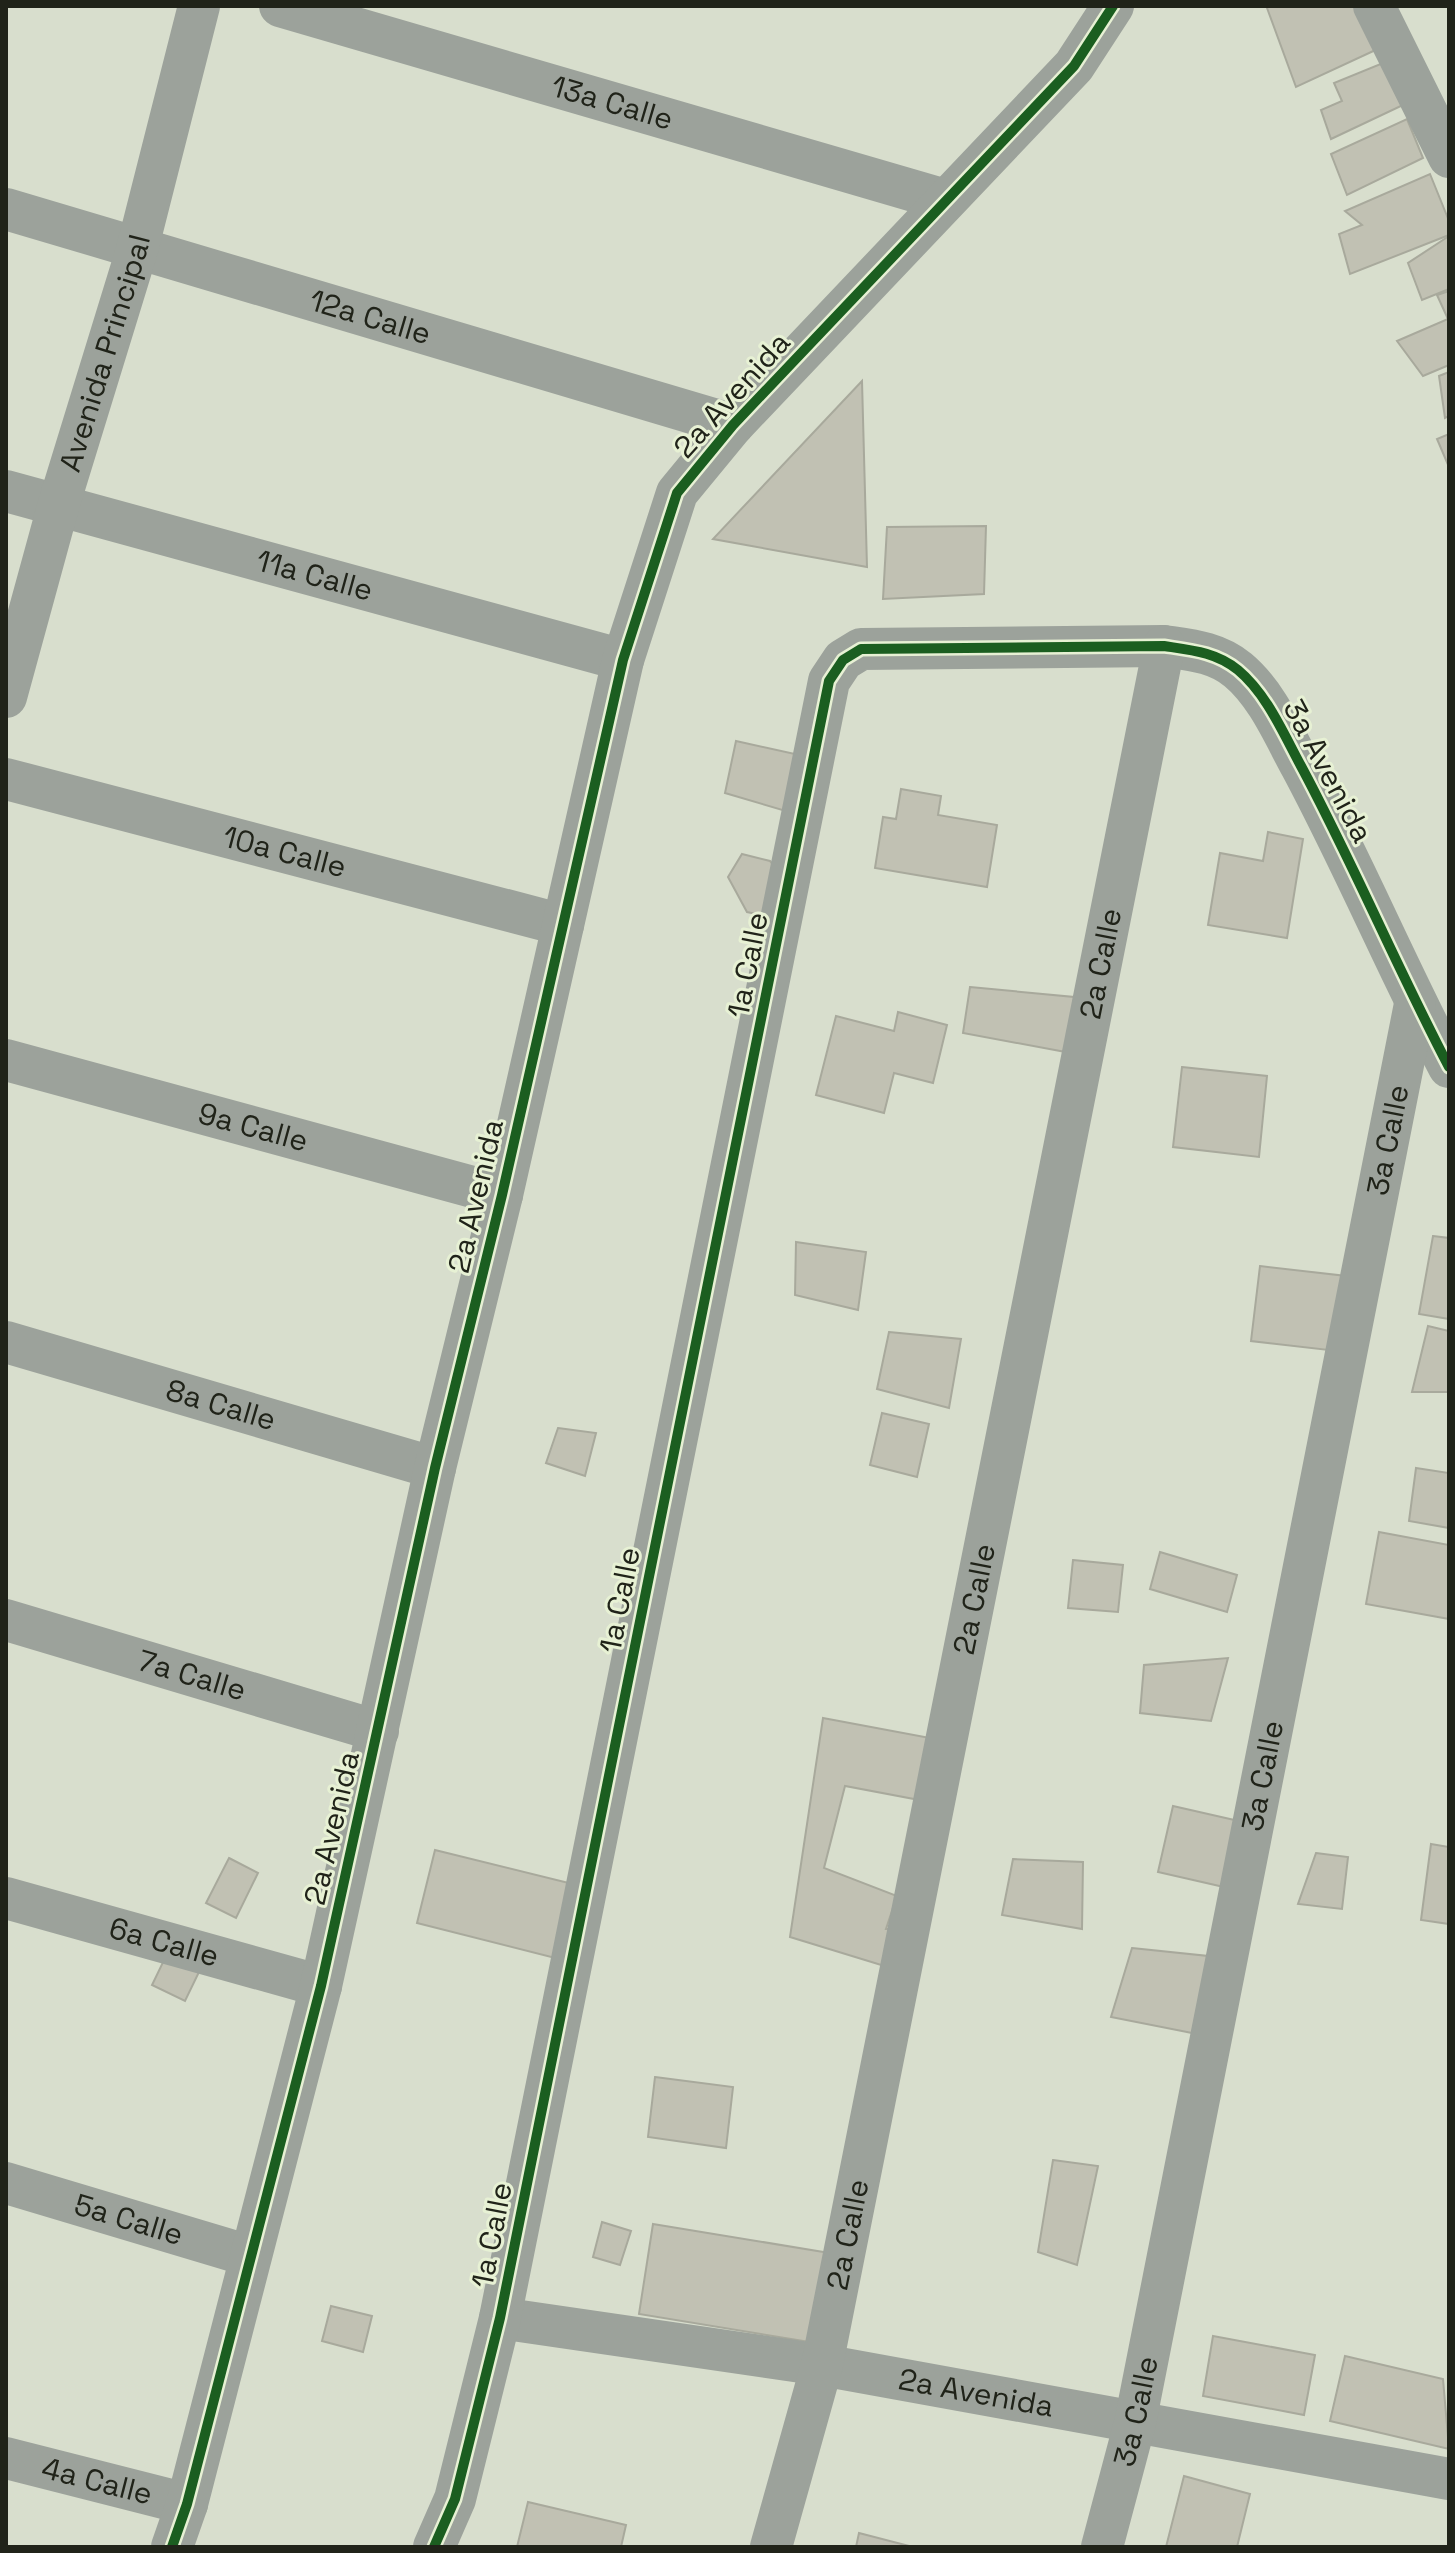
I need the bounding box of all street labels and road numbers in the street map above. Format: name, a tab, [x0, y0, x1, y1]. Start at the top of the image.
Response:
street label: 13a Calle	[547, 66, 678, 139]
street label: Avenida Principal	[50, 230, 159, 476]
street label: 12a Calle	[305, 280, 436, 353]
street label: 2a Avenida	[665, 323, 799, 466]
street label: 11a Calle	[252, 541, 377, 610]
street label: 3a Avenida	[1274, 692, 1382, 849]
street label: 10a Calle	[219, 817, 350, 886]
street label: 2a Calle	[1070, 905, 1130, 1022]
street label: 1a Calle	[718, 909, 777, 1021]
street label: 3a Calle	[1358, 1081, 1418, 1199]
street label: 9a Calle	[194, 1093, 312, 1160]
street label: 2a Avenida	[439, 1115, 512, 1277]
street label: 8a Calle	[162, 1370, 281, 1439]
street label: 2a Calle	[944, 1540, 1004, 1658]
street label: 1a Calle	[590, 1544, 649, 1656]
street label: 7a Calle	[133, 1640, 251, 1710]
street label: 3a Calle	[1232, 1717, 1292, 1834]
street label: 2a Avenida	[295, 1747, 368, 1909]
street label: 6a Calle	[105, 1908, 223, 1976]
street label: 2a Calle	[817, 2176, 878, 2293]
street label: 1a Calle	[462, 2179, 521, 2291]
street label: 5a Calle	[70, 2184, 188, 2254]
street label: 3a Calle	[1104, 2353, 1167, 2471]
street label: 2a Avenida	[896, 2359, 1057, 2426]
street label: 4a Calle	[38, 2448, 157, 2513]

